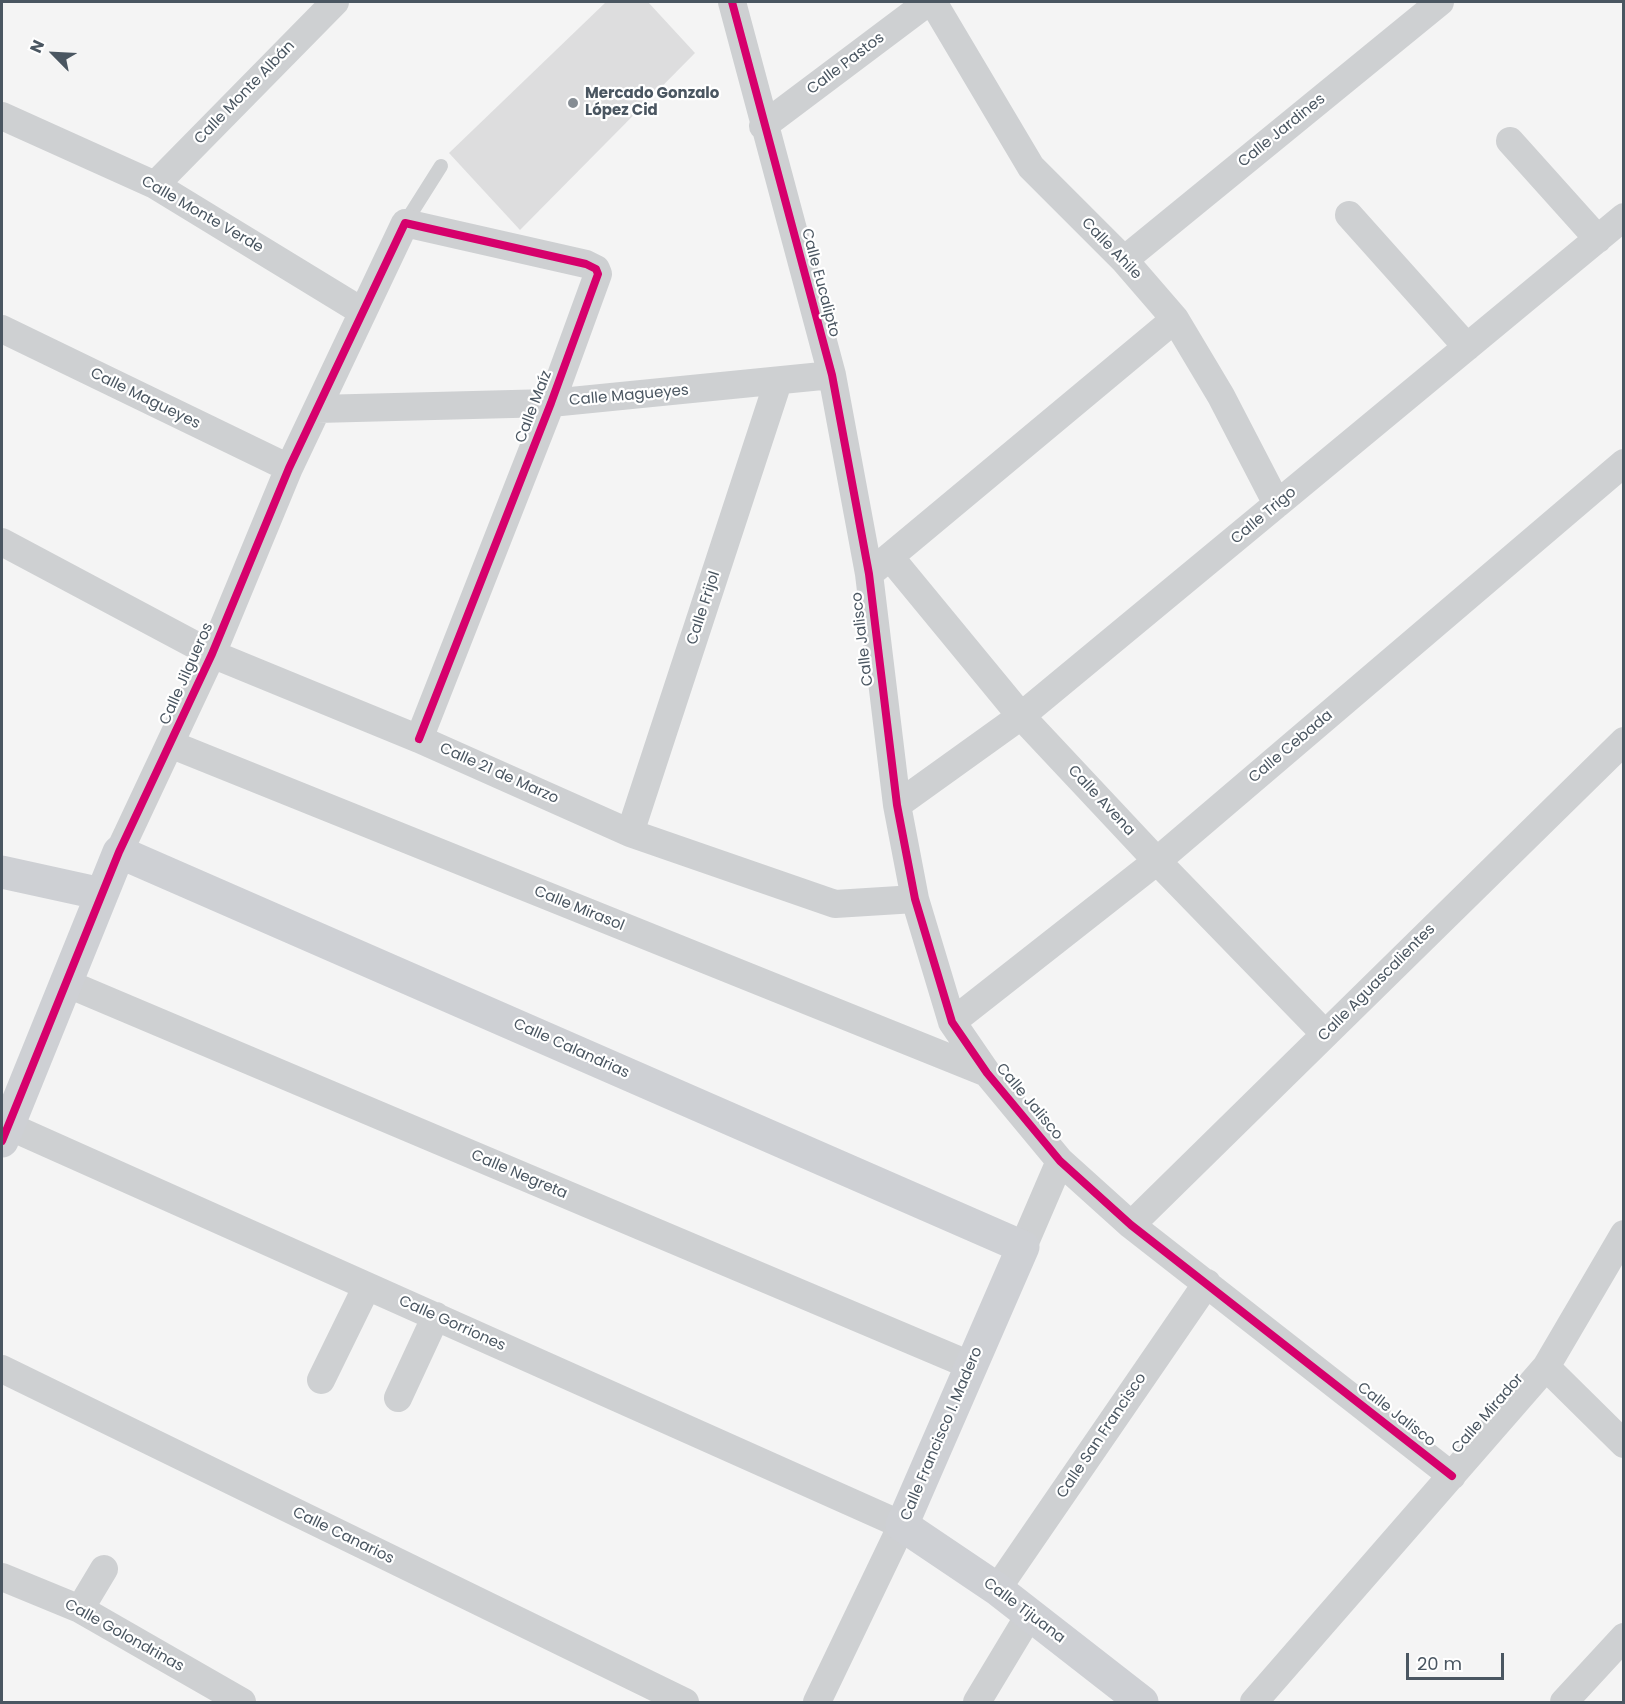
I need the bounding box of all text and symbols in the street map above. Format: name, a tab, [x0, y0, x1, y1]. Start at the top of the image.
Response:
north arrow	[24, 24, 84, 84]
street label: Calle Pastos	[804, 29, 888, 99]
text: N	[24, 36, 50, 57]
street label: Calle Monte Albán	[191, 37, 299, 149]
place label: Mercado Gonzalo López Cid	[585, 85, 719, 120]
street label: Calle Jardines	[1235, 90, 1329, 172]
marker: Mercado Gonzalo López Cid	[566, 96, 580, 110]
street label: Calle Monte Verde	[138, 173, 266, 257]
street label: Calle Ahile	[1077, 214, 1145, 284]
street label: Calle Eucalipto	[797, 227, 843, 339]
street label: Calle Magueyes	[87, 365, 203, 433]
street label: Calle Maíz	[512, 368, 556, 446]
street label: Calle Magueyes	[568, 382, 690, 410]
street label: Calle Trigo	[1228, 484, 1300, 548]
street label: Calle Frijol	[684, 569, 724, 647]
street label: Calle Jalisco	[848, 591, 878, 687]
street label: Calle Jilgueros	[156, 620, 218, 728]
street label: Calle Cebada	[1245, 707, 1337, 787]
street label: Calle 21 de Marzo	[437, 740, 561, 808]
street label: Calle Avena	[1064, 762, 1138, 840]
street label: Calle Mirasol	[531, 883, 627, 935]
street label: Calle Aguascalientes	[1315, 921, 1439, 1045]
street label: Calle Calandrias	[510, 1015, 632, 1083]
street label: Calle Jalisco	[992, 1060, 1066, 1144]
street label: Calle Negreta	[468, 1147, 570, 1203]
street label: Calle Gorriones	[396, 1292, 508, 1356]
street label: Calle Francisco I. Madero	[897, 1344, 987, 1524]
street label: Calle San Francisco	[1053, 1370, 1151, 1502]
street label: Calle Mirador	[1448, 1370, 1528, 1458]
street label: Calle Jalisco	[1353, 1379, 1439, 1451]
street label: Calle Canarios	[289, 1504, 397, 1568]
street label: Calle Tijuana	[980, 1575, 1068, 1647]
street label: Calle Golondrinas	[61, 1596, 187, 1676]
scale bar	[1409, 1641, 1506, 1679]
text: 20 m	[1417, 1651, 1462, 1676]

